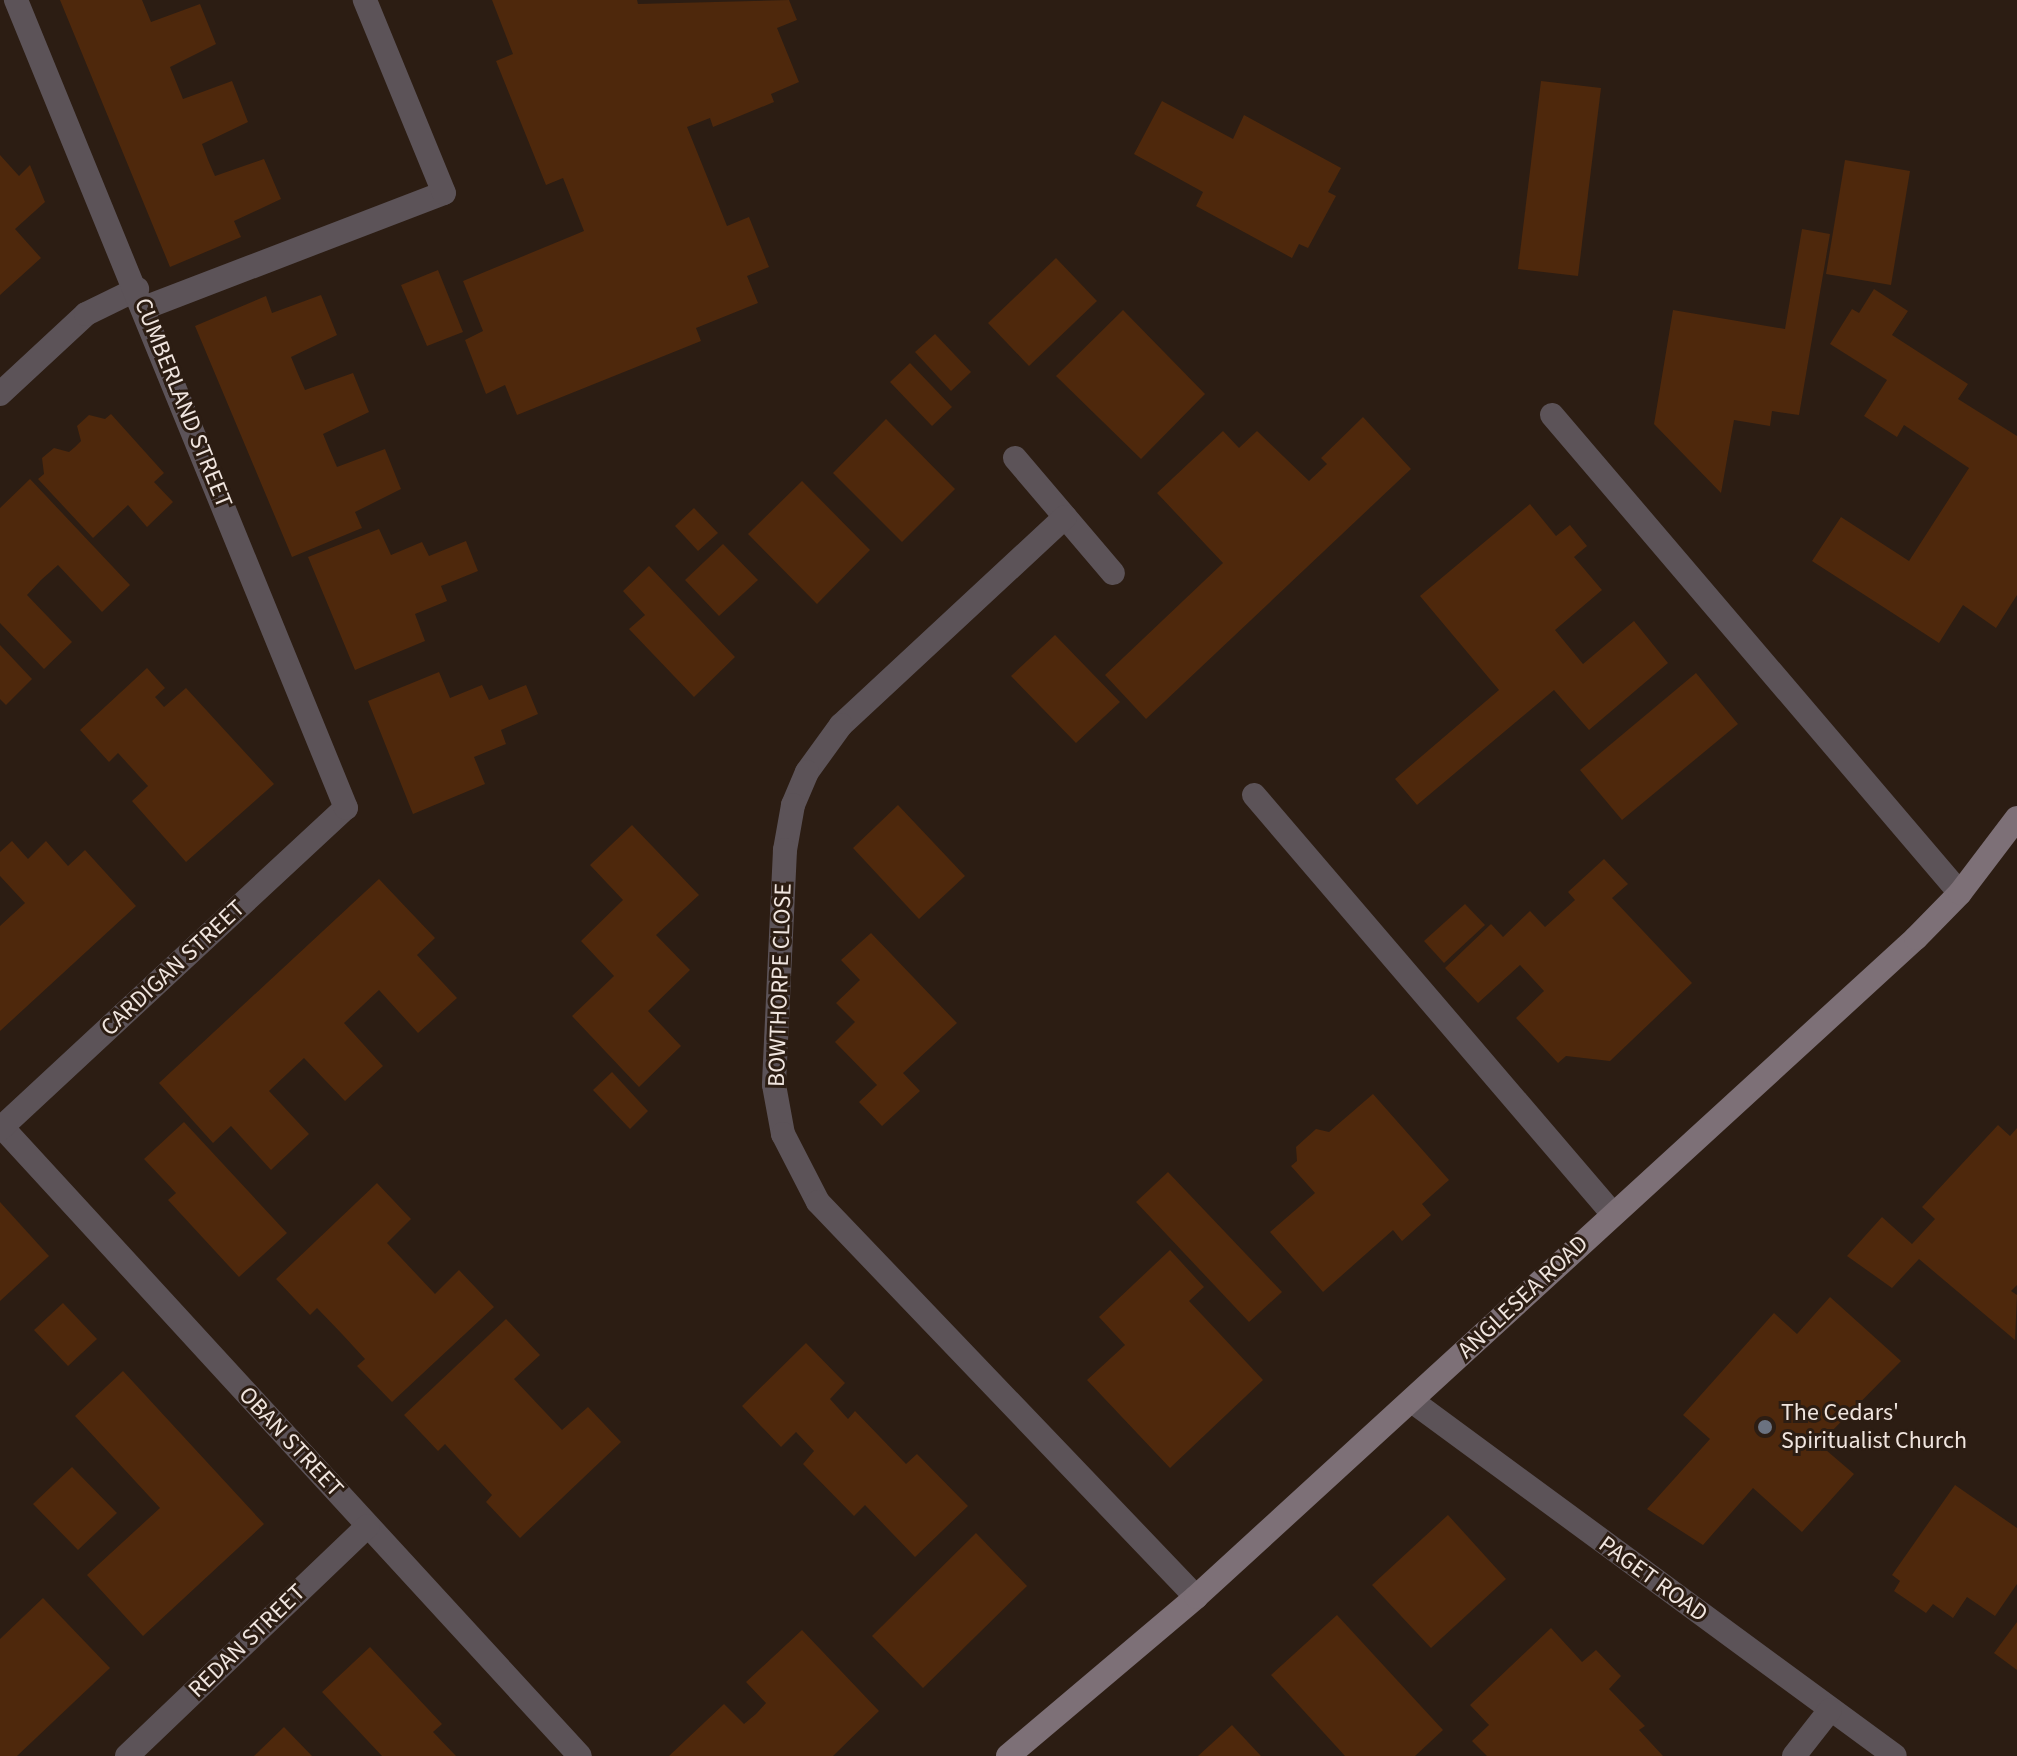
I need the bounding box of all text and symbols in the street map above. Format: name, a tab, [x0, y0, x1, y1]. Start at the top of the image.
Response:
street label: CUMBERLAND STREET	[128, 294, 238, 512]
street label: BOWTHORPE CLOSE	[762, 883, 798, 1087]
street label: CARDIGAN STREET	[95, 894, 251, 1042]
street label: ANGLESEA ROAD	[1452, 1229, 1594, 1365]
street label: OBAN STREET	[233, 1381, 349, 1503]
place label: The Cedars' Spiritualist Church	[1781, 1399, 1967, 1455]
marker: The Cedars' Spiritualist Church	[1756, 1418, 1774, 1436]
street label: PAGET ROAD	[1593, 1530, 1713, 1628]
street label: REDAN STREET	[183, 1578, 311, 1704]

